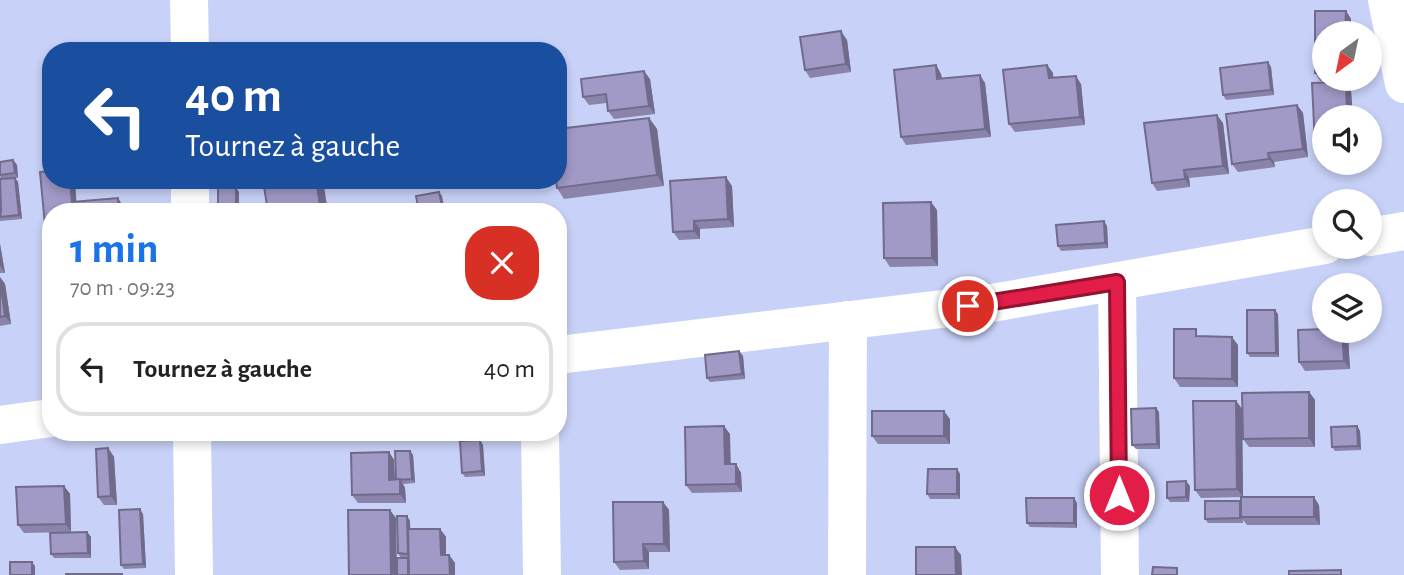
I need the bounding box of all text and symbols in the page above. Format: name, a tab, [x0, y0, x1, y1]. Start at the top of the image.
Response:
north arrow	[1312, 21, 1382, 91]
map controls	[1312, 21, 1382, 343]
icon: left	[70, 70, 161, 161]
text: 40 m	[185, 72, 282, 121]
button: sound	[1312, 105, 1382, 175]
text: Tournez à gauche	[185, 130, 400, 162]
button: search	[1312, 189, 1382, 259]
button: close	[465, 226, 539, 300]
text: 1 min	[70, 228, 159, 270]
button: layers	[1312, 273, 1382, 343]
pin	[938, 276, 998, 336]
text: 70 m · 09:23	[70, 277, 175, 300]
icon: arrive	[949, 287, 987, 325]
icon: left	[74, 350, 112, 388]
text: Tournez à gauche	[133, 356, 312, 382]
text: 40 m	[484, 356, 535, 382]
position arrow	[1082, 458, 1156, 532]

